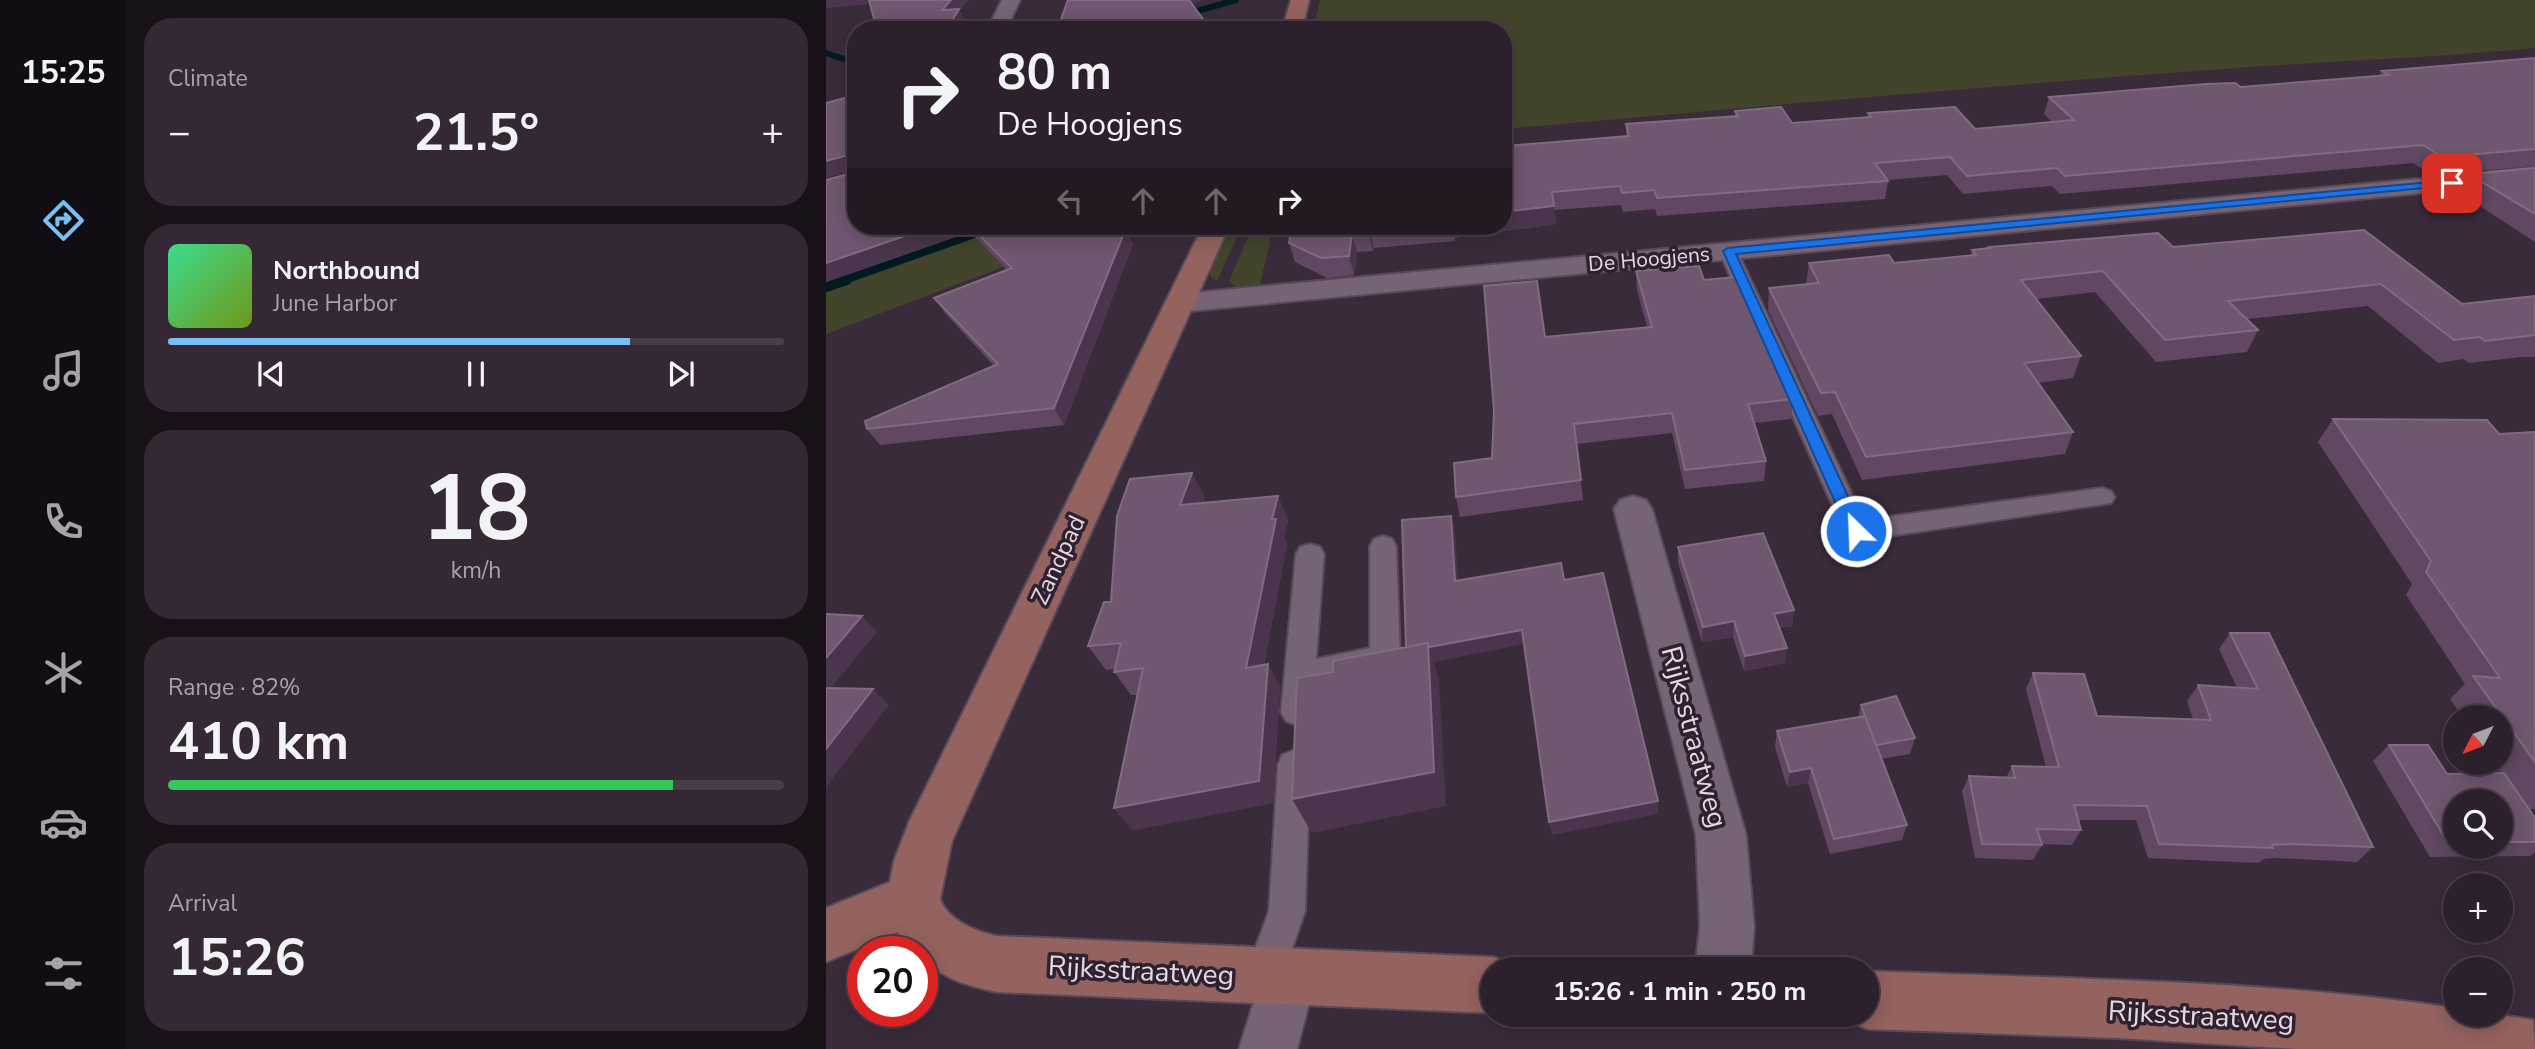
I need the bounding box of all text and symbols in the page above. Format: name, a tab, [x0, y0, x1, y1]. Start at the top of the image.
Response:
text: 80 m	[997, 39, 1112, 106]
icon: right	[882, 49, 973, 140]
text: 15:25	[21, 51, 105, 94]
text: Climate	[168, 63, 248, 94]
text: 21.5°	[413, 97, 539, 168]
text: De Hoogjens	[997, 103, 1183, 146]
text: −	[168, 107, 191, 158]
text: +	[761, 107, 784, 158]
pin	[2422, 153, 2482, 213]
icon: arrive	[2433, 164, 2471, 202]
icon: left	[1051, 182, 1089, 220]
icon: ahead	[1124, 182, 1162, 220]
icon: ahead	[1197, 182, 1235, 220]
icon: right	[1270, 182, 1308, 220]
icon: directions	[39, 196, 88, 245]
street label: De Hoogjens	[1587, 240, 1711, 278]
text: Northbound	[273, 253, 420, 288]
text: June Harbor	[273, 288, 397, 319]
icon: music	[39, 346, 88, 395]
icon: previous	[252, 355, 290, 393]
icon: pause	[457, 355, 495, 393]
icon: next	[662, 355, 700, 393]
text: 18	[421, 447, 531, 571]
position arrow	[1819, 494, 1893, 568]
icon: phone	[39, 497, 88, 546]
street label: Zandpad	[1023, 510, 1093, 610]
text: km/h	[451, 555, 501, 586]
street label: Rijksstraatweg	[1652, 642, 1736, 832]
icon: climate	[39, 648, 88, 697]
text: Range · 82%	[168, 672, 300, 703]
north arrow	[2443, 705, 2513, 775]
map controls	[2443, 705, 2513, 1027]
text: 410 km	[168, 706, 349, 777]
button: search	[2443, 789, 2513, 859]
icon: car	[39, 798, 88, 847]
button: +	[2443, 873, 2513, 943]
text: Arrival	[168, 888, 237, 919]
text: 15:26	[168, 922, 306, 993]
speed limit sign: 20	[847, 936, 938, 1027]
street label: Rijksstraatweg	[1047, 947, 1235, 995]
icon: filters	[39, 949, 88, 998]
button: −	[2443, 957, 2513, 1027]
text: 15:26 · 1 min · 250 m	[1553, 974, 1806, 1009]
street label: Rijksstraatweg	[2107, 992, 2295, 1040]

